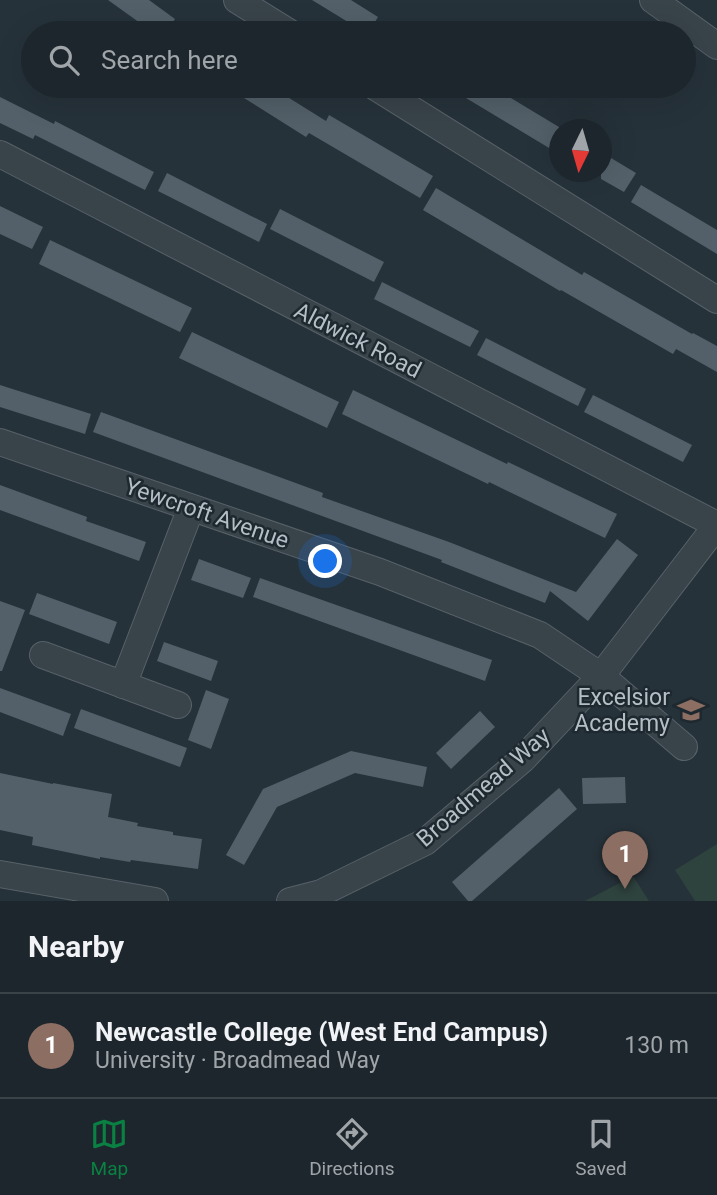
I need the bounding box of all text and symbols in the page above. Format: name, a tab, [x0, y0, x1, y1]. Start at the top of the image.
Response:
search box	[21, 21, 696, 98]
icon: search	[45, 41, 83, 79]
text: Search here	[101, 45, 238, 75]
north arrow	[549, 119, 612, 182]
street label: Aldwick Road	[290, 297, 426, 384]
street label: Yewcroft Avenue	[121, 473, 292, 554]
your location	[308, 544, 342, 578]
place label: Excelsior Academy	[574, 684, 670, 737]
school or university icon: Excelsior Academy	[676, 695, 706, 725]
street label: Broadmead Way	[411, 722, 555, 852]
pin: 1	[602, 831, 648, 889]
text: Nearby	[28, 929, 124, 964]
text: Newcastle College (West End Campus)	[95, 1017, 548, 1047]
text: 1	[44, 1032, 58, 1059]
text: 130 m	[624, 1032, 689, 1059]
text: University · Broadmead Way	[95, 1047, 380, 1074]
tab: Map	[90, 1115, 128, 1180]
tab: Directions	[309, 1115, 394, 1180]
tab: Saved	[575, 1115, 627, 1180]

